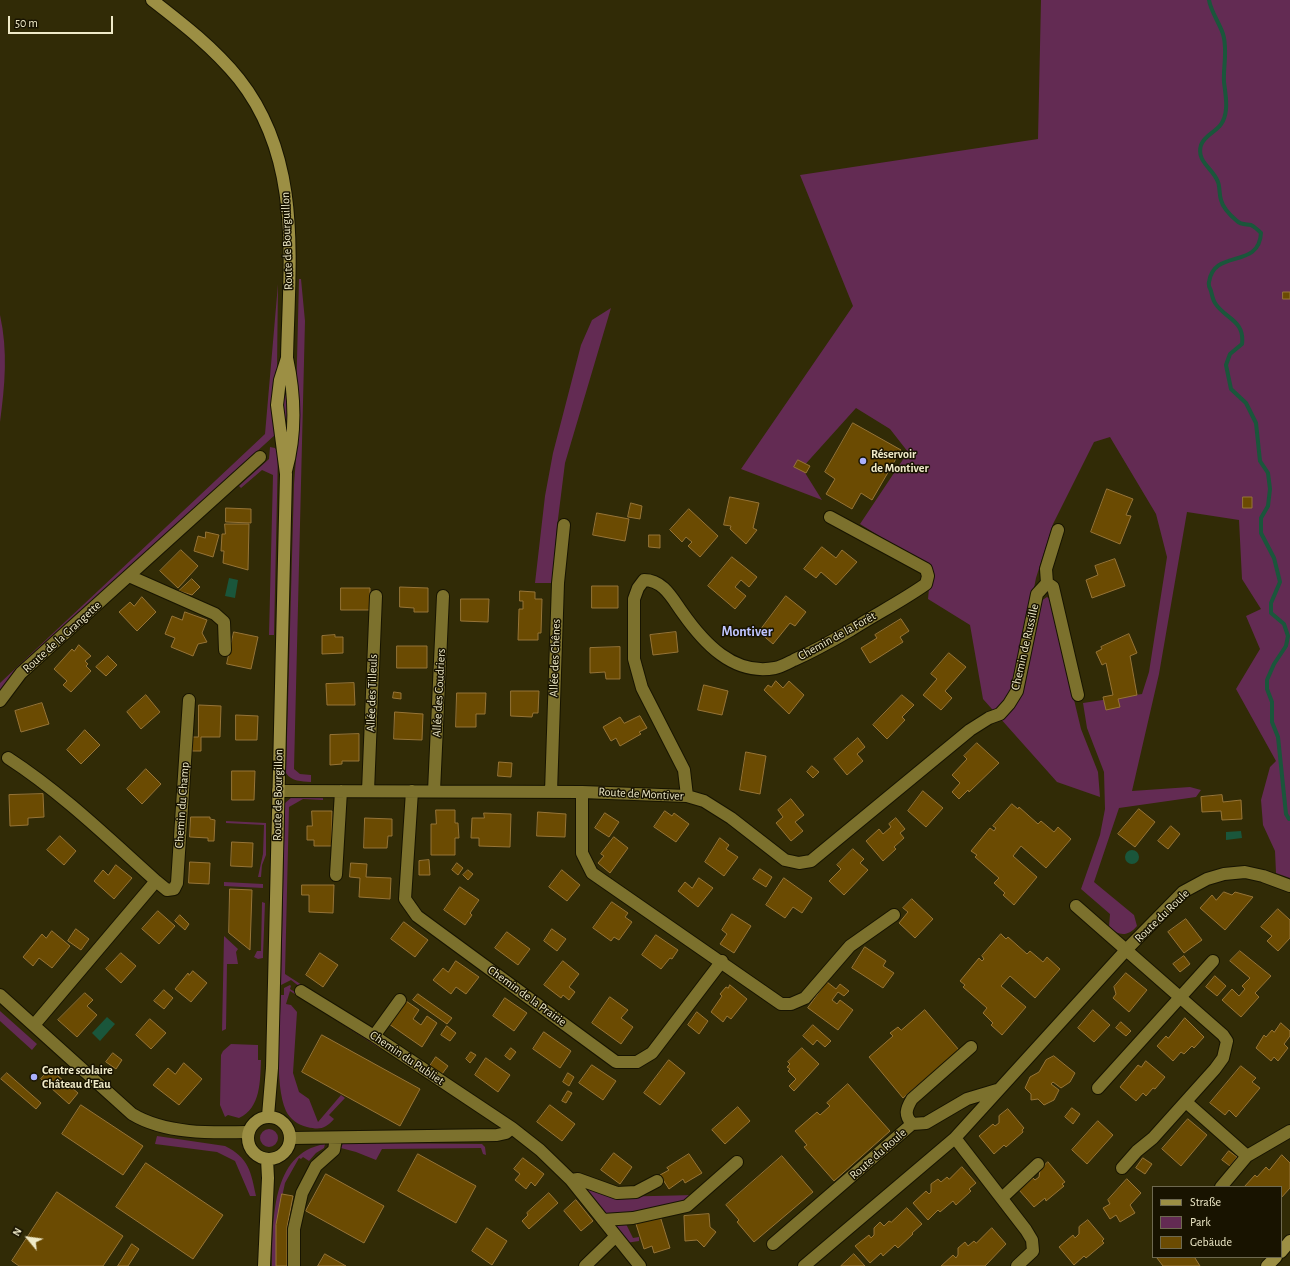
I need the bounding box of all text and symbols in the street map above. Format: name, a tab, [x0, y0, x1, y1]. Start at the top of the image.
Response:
scale bar	[10, 8, 115, 34]
text: 50 m	[15, 17, 38, 29]
street label: Route de Bourguillon	[278, 192, 296, 290]
place label: Réservoir de Montiver	[871, 447, 929, 475]
marker: Réservoir de Montiver	[858, 456, 868, 466]
street label: Route de la Grangette	[20, 598, 104, 676]
street label: Chemin de Russille	[1008, 602, 1042, 692]
street label: Chemin de la Forêt	[796, 609, 878, 663]
street label: Allée des Chênes	[546, 619, 564, 697]
district label: Montiver	[721, 624, 773, 640]
street label: Allée des Coudriers	[429, 648, 449, 738]
street label: Allée des Tilleuls	[363, 654, 381, 732]
street label: Route de Bourgillon	[270, 749, 286, 841]
street label: Chemin du Champ	[172, 761, 192, 849]
street label: Route de Montiver	[598, 785, 684, 803]
street label: Route du Roule	[1132, 886, 1192, 946]
street label: Chemin de la Prairie	[485, 963, 569, 1029]
street label: Chemin du Publiet	[367, 1028, 447, 1088]
place label: Centre scolaire Château d'Eau	[42, 1063, 113, 1091]
marker: Centre scolaire Château d'Eau	[29, 1072, 39, 1082]
street label: Route du Roule	[847, 1125, 909, 1183]
legend	[1152, 1186, 1282, 1258]
text: Straße	[1190, 1196, 1221, 1208]
text: Park	[1190, 1216, 1211, 1228]
north arrow	[8, 1218, 48, 1258]
text: N	[10, 1226, 24, 1238]
text: Gebäude	[1190, 1236, 1232, 1248]

